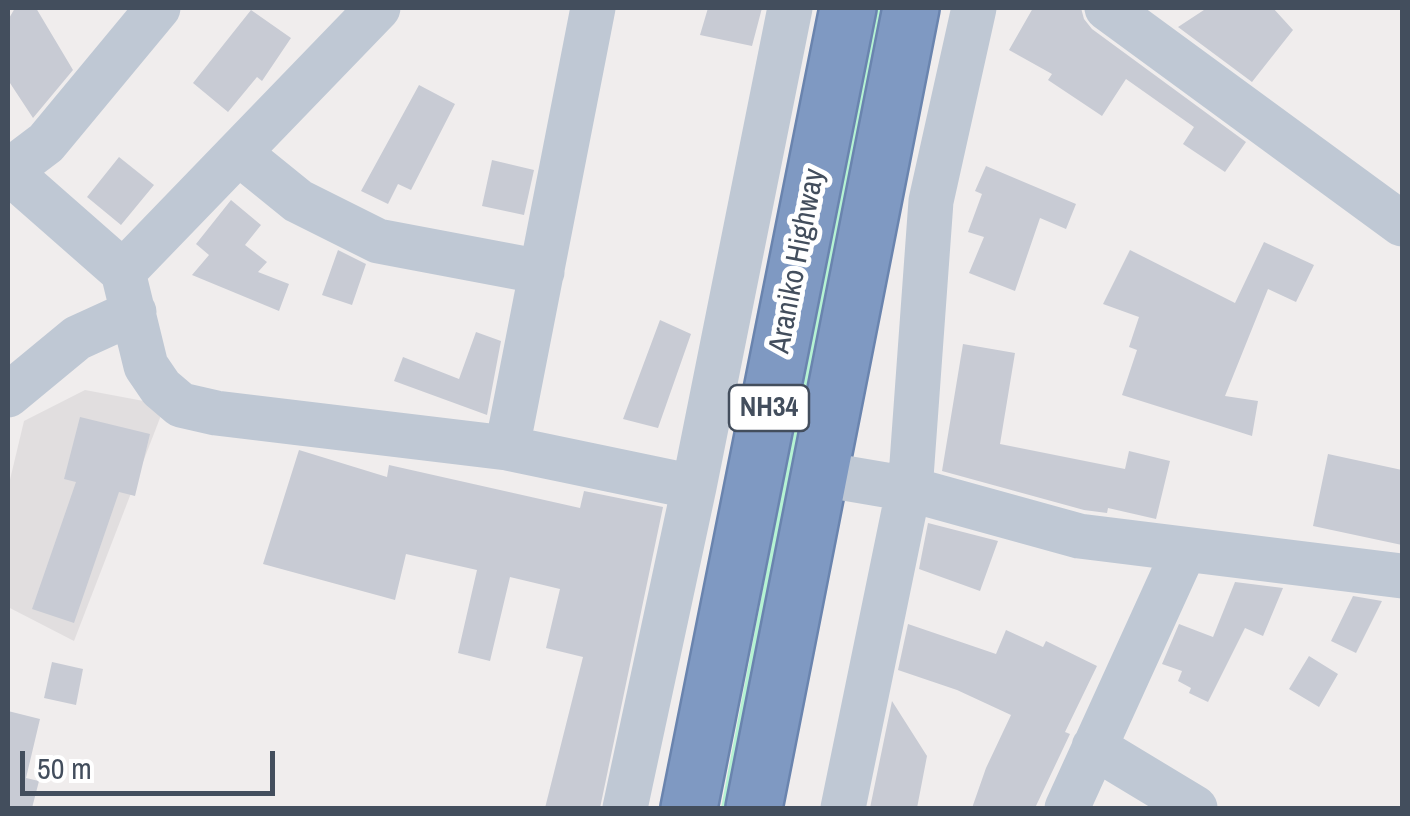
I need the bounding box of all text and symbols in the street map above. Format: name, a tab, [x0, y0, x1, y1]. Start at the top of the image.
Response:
street label: Araniko Highway	[762, 166, 834, 356]
road number: NH34	[729, 385, 809, 431]
scale bar	[25, 731, 280, 793]
text: 50 m	[37, 748, 92, 788]

